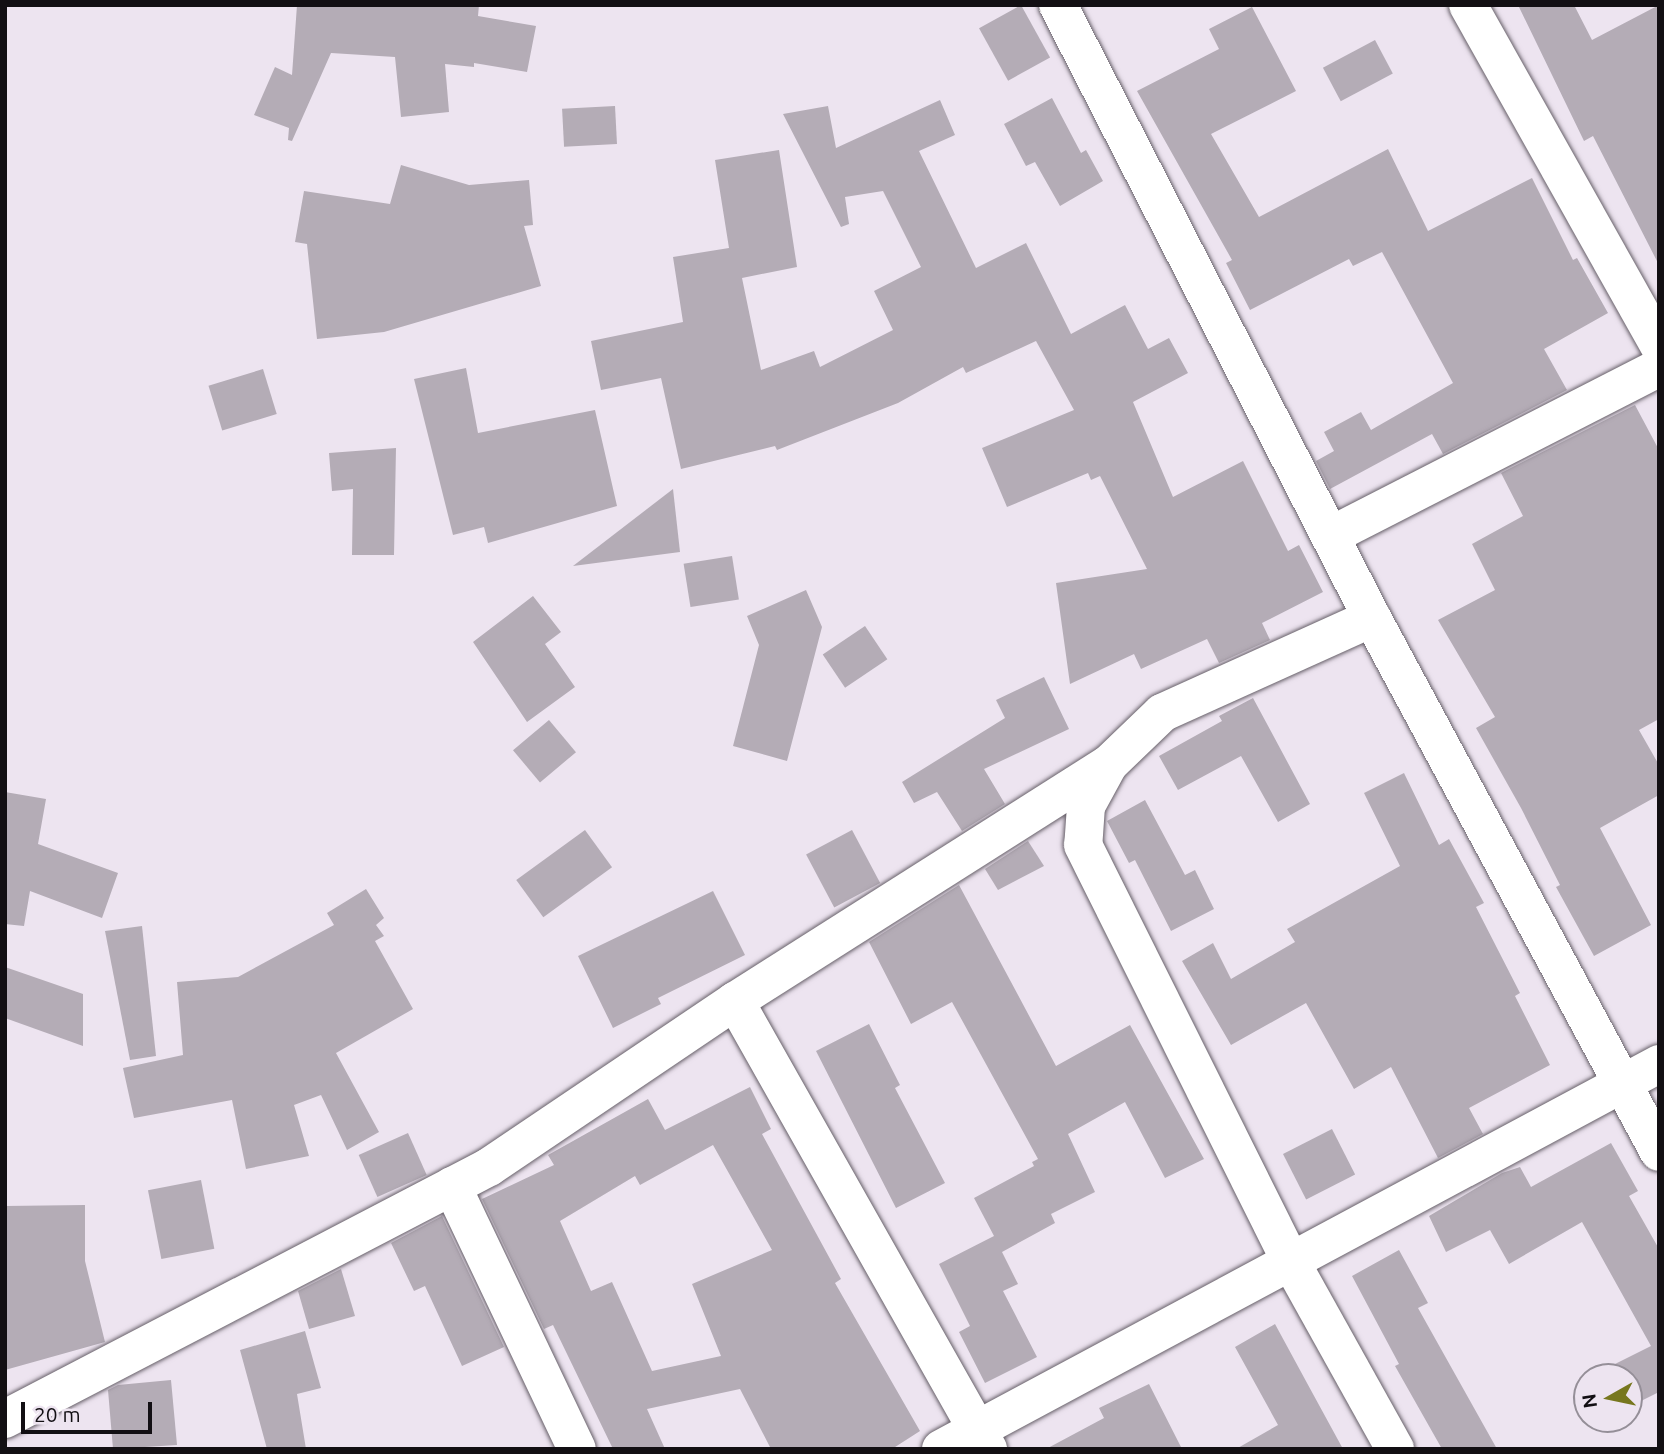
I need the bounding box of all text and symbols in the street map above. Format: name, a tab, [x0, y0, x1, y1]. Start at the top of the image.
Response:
north arrow	[1573, 1363, 1643, 1433]
scale bar	[24, 1388, 156, 1432]
text: N	[1577, 1392, 1601, 1410]
text: 20 m	[34, 1402, 81, 1426]

